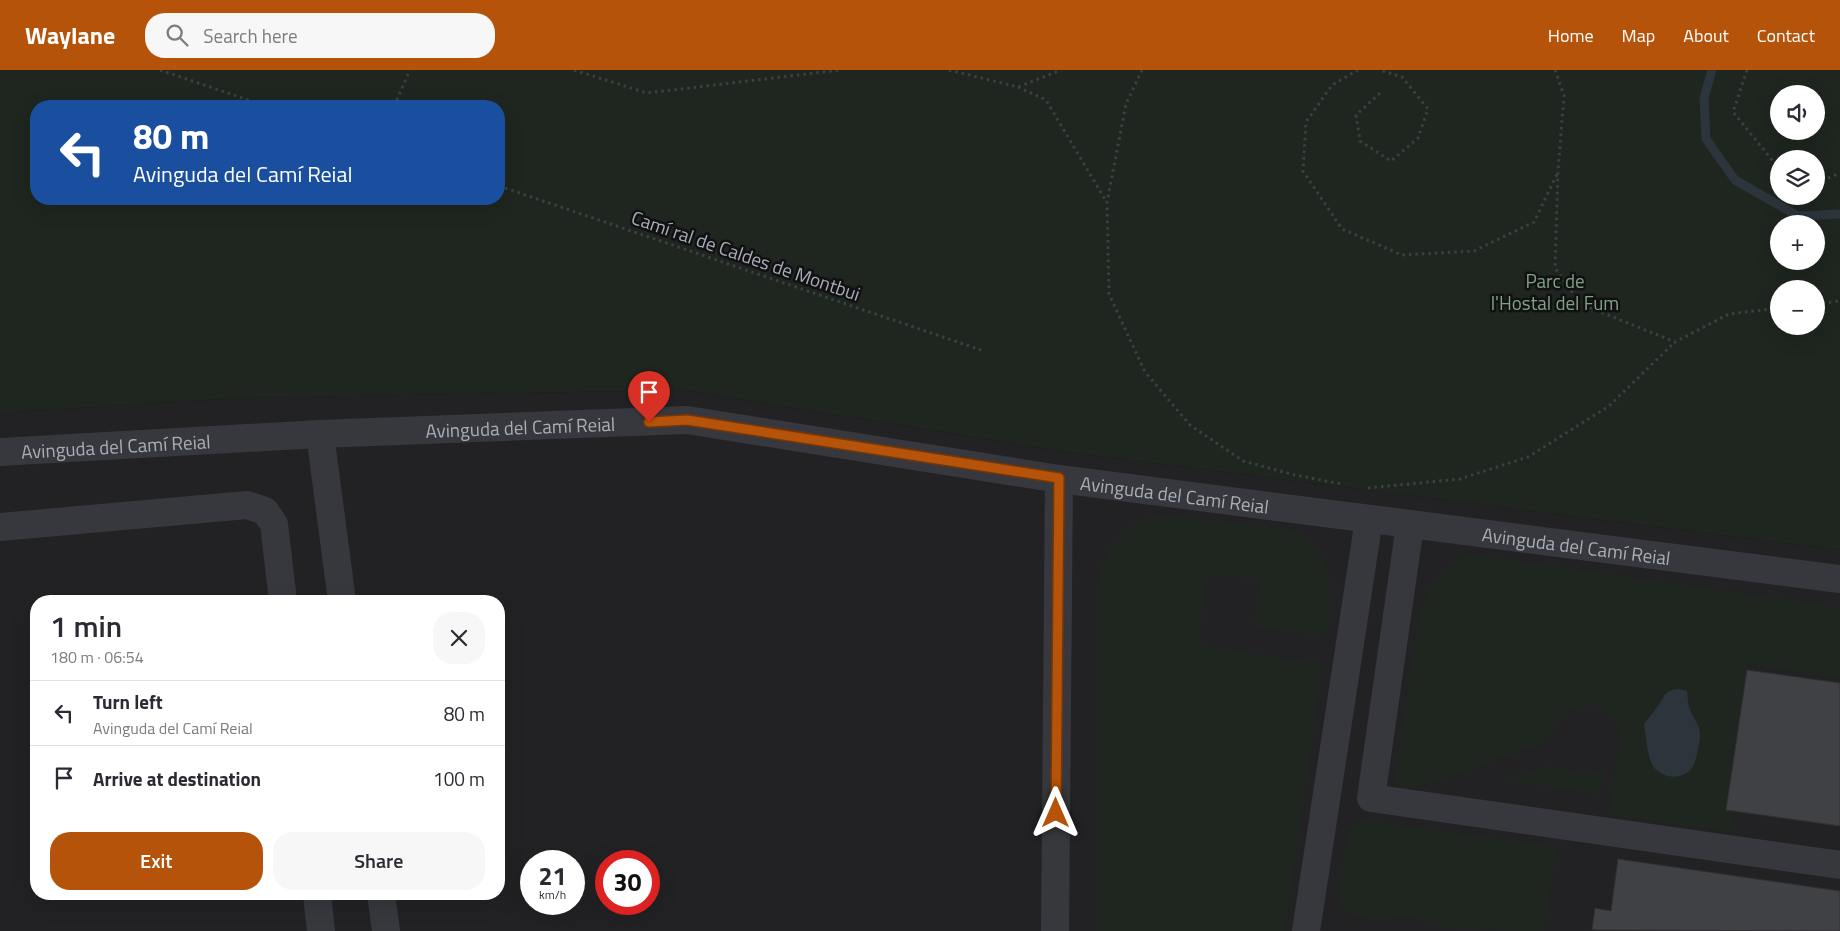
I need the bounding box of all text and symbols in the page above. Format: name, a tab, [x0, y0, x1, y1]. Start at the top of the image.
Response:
search box	[145, 13, 495, 58]
text: Waylane	[25, 17, 115, 53]
icon: search	[163, 21, 191, 49]
text: Search here	[203, 21, 298, 50]
text: Home	[1548, 22, 1594, 49]
text: Map	[1622, 22, 1655, 49]
text: About	[1683, 22, 1729, 49]
text: Contact	[1757, 22, 1815, 49]
map controls	[1770, 85, 1825, 335]
button: sound	[1770, 85, 1825, 140]
text: 80 m	[133, 109, 209, 163]
icon: left	[50, 120, 115, 185]
button: layers	[1770, 150, 1825, 205]
text: Avinguda del Camí Reial	[133, 157, 353, 191]
street label: Camí ral de Caldes de Montbui	[628, 202, 864, 308]
button: +	[1770, 215, 1825, 270]
park label: Parc de l'Hostal del Fum	[1491, 266, 1619, 317]
button: −	[1770, 280, 1825, 335]
pin	[628, 371, 670, 422]
icon: arrive	[635, 378, 663, 406]
street label: Avinguda del Camí Reial	[425, 408, 616, 444]
street label: Avinguda del Camí Reial	[20, 426, 211, 465]
street label: Avinguda del Camí Reial	[1079, 467, 1271, 520]
street label: Avinguda del Camí Reial	[1480, 519, 1672, 572]
text: 1 min	[50, 603, 122, 649]
button: close	[433, 612, 485, 664]
text: 180 m · 06:54	[50, 645, 144, 669]
text: Turn left	[93, 687, 163, 716]
icon: left	[50, 699, 78, 727]
text: 80 m	[444, 699, 485, 728]
text: Avinguda del Camí Reial	[93, 716, 253, 740]
icon: arrive	[50, 764, 78, 792]
text: Arrive at destination	[93, 764, 261, 793]
text: 100 m	[433, 764, 485, 793]
position arrow	[1029, 786, 1081, 838]
button: Exit	[50, 832, 263, 890]
button: Share	[273, 832, 485, 890]
speed limit sign: 30	[595, 850, 660, 915]
text: 21	[538, 857, 567, 895]
text: km/h	[539, 885, 566, 904]

